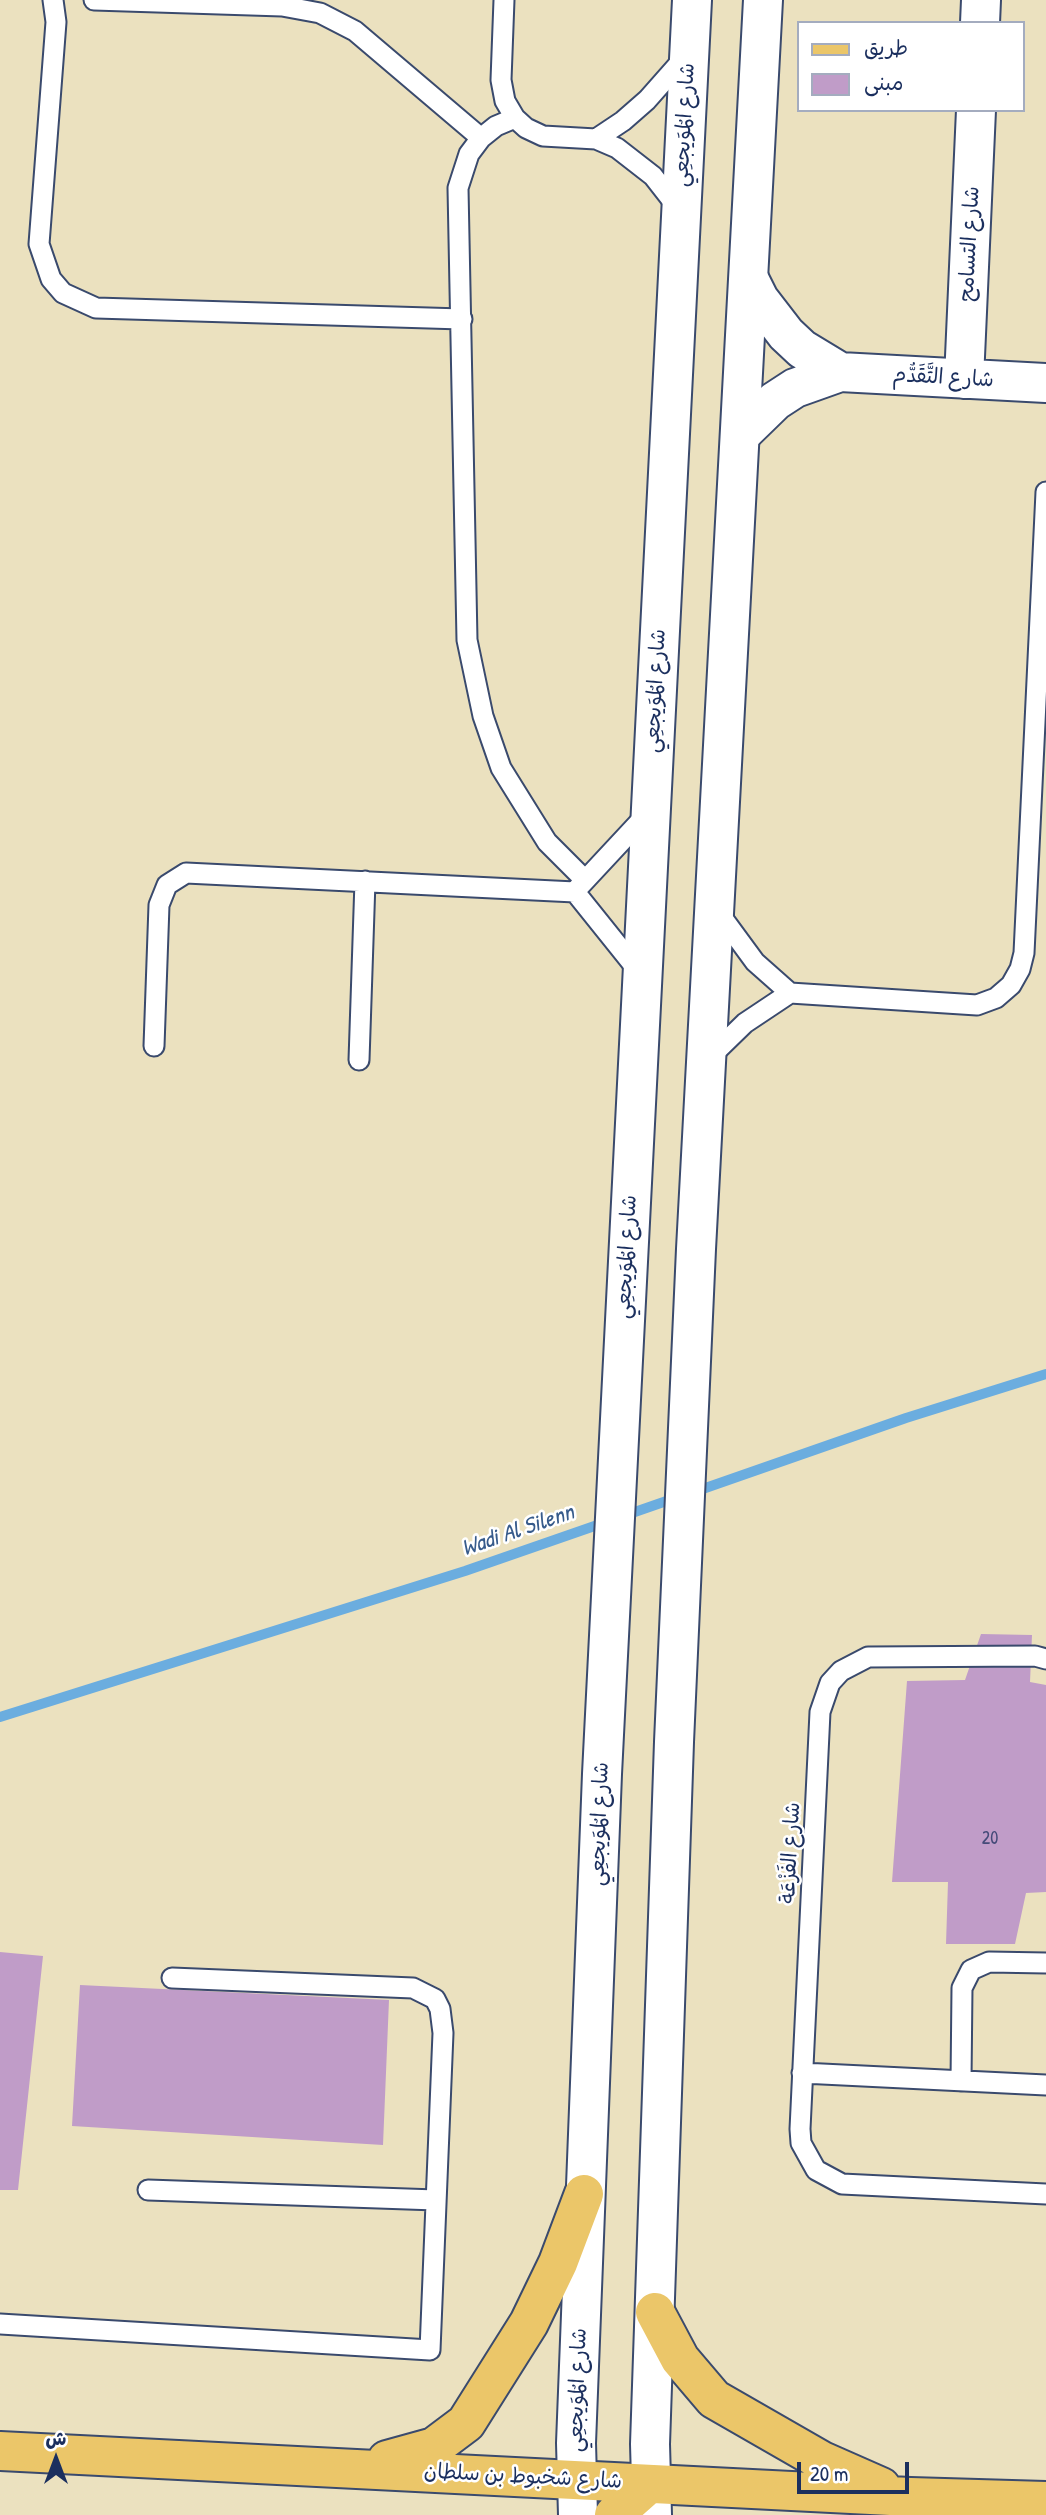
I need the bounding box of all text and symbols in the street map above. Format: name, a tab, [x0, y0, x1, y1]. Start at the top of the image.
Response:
legend	[797, 21, 1025, 112]
text: طريق	[864, 33, 908, 62]
street label: شارع المُوَيجعِي	[669, 62, 701, 188]
text: مبنى	[864, 68, 903, 97]
street label: شارع التسامح	[954, 186, 986, 302]
street label: شارع التَّقَدُّم	[892, 363, 994, 393]
street label: شارع المُوَيجعِي	[640, 628, 672, 754]
street label: شارع المُوَيجعِي	[611, 1194, 643, 1320]
water label: Wadi Al Silenn	[458, 1499, 578, 1563]
street label: شارع المُوَيجعِي	[585, 1762, 615, 1886]
street label: شارع الفَزْعَة	[776, 1802, 806, 1904]
house number: 20	[982, 1828, 998, 1850]
street label: شارع المُوَيجعِي	[563, 2328, 593, 2452]
north arrow	[21, 2424, 91, 2494]
text: ش	[46, 2425, 66, 2451]
scale bar	[801, 2448, 913, 2492]
street label: شارع شخبوط بن سلطان	[423, 2459, 623, 2495]
text: 20 m	[810, 2459, 848, 2488]

